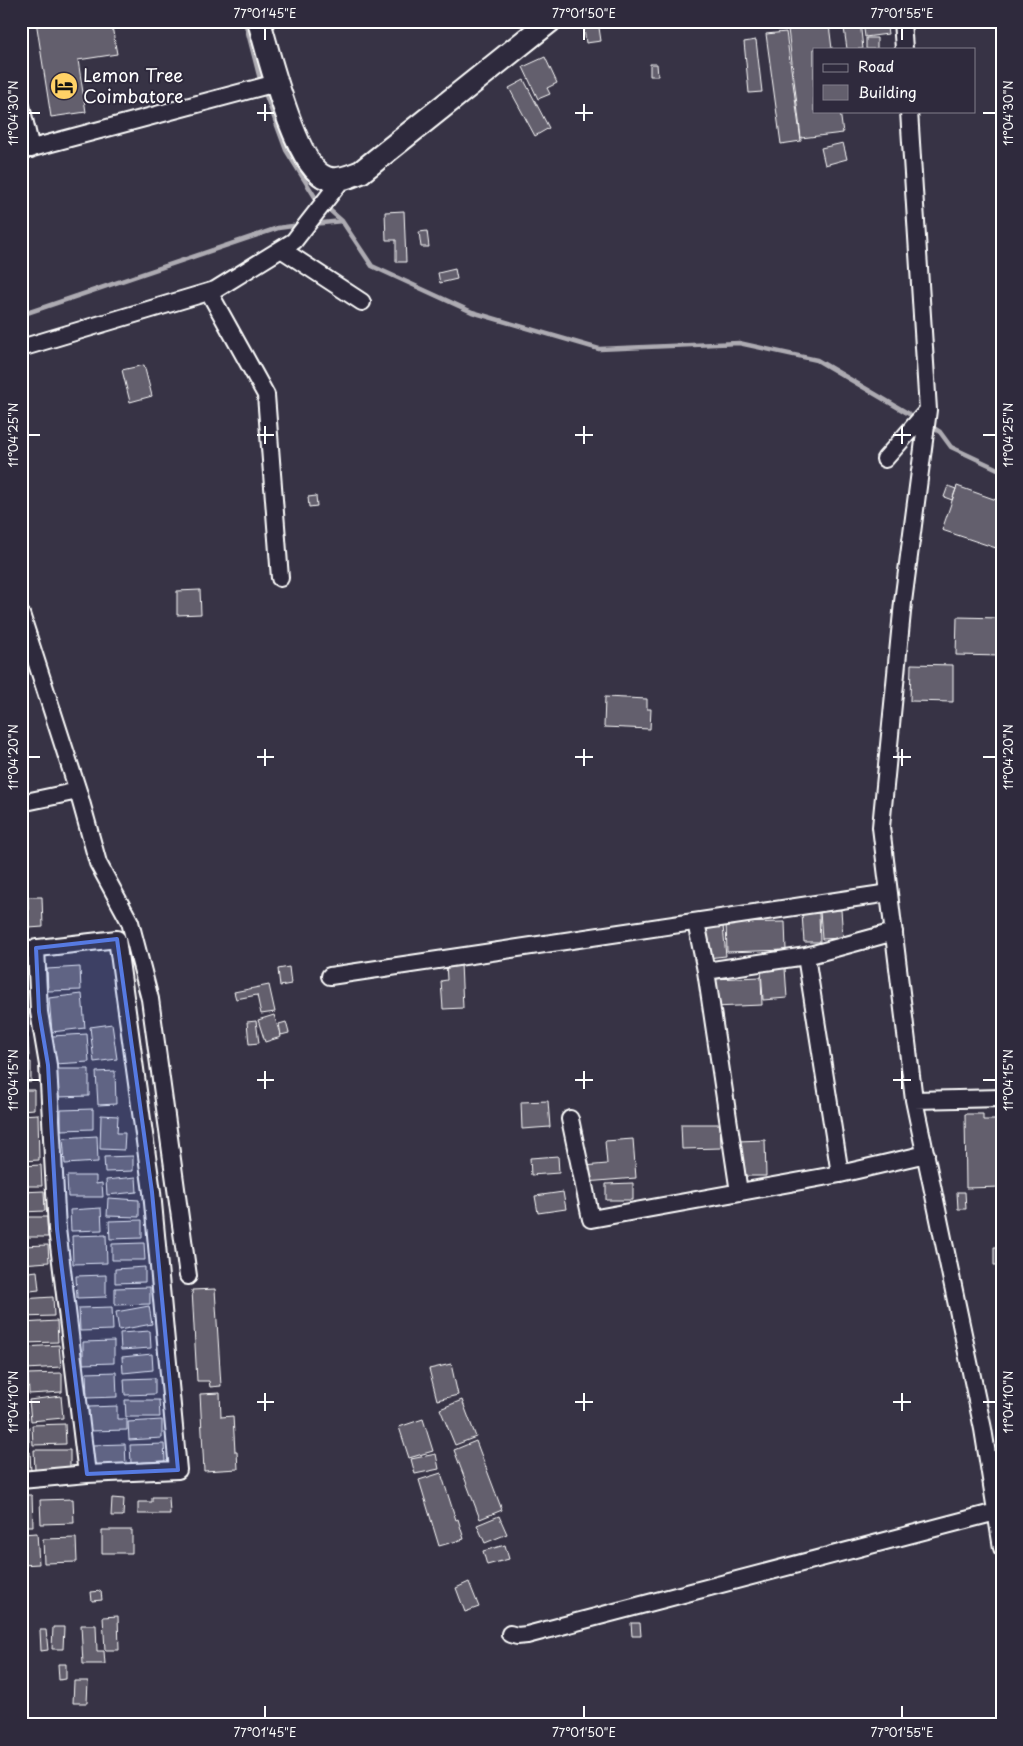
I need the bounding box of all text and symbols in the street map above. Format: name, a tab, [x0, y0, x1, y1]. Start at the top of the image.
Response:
text: 77°01'45"E	[233, 4, 297, 22]
text: 77°01'50"E	[552, 4, 616, 22]
text: 77°01'55"E	[870, 4, 934, 22]
legend	[813, 48, 976, 112]
text: Road	[858, 54, 894, 77]
place label: Lemon Tree Coimbatore	[83, 61, 183, 109]
hotel icon: Lemon Tree Coimbatore	[49, 71, 79, 101]
text: 11°04'30"N	[4, 80, 22, 146]
text: Building	[858, 80, 917, 103]
text: 11°04'30"N	[999, 80, 1017, 146]
text: 11°04'25"N	[4, 403, 22, 467]
text: 11°04'25"N	[999, 403, 1017, 467]
text: 11°04'20"N	[4, 724, 22, 790]
text: 11°04'20"N	[999, 724, 1017, 790]
text: 11°04'15"N	[4, 1049, 22, 1111]
text: 11°04'15"N	[999, 1049, 1017, 1111]
text: 11°04'10"N	[4, 1371, 22, 1433]
text: 11°04'10"N	[999, 1371, 1017, 1433]
text: 77°01'45"E	[233, 1723, 297, 1741]
text: 77°01'50"E	[552, 1723, 616, 1741]
text: 77°01'55"E	[870, 1723, 934, 1741]

